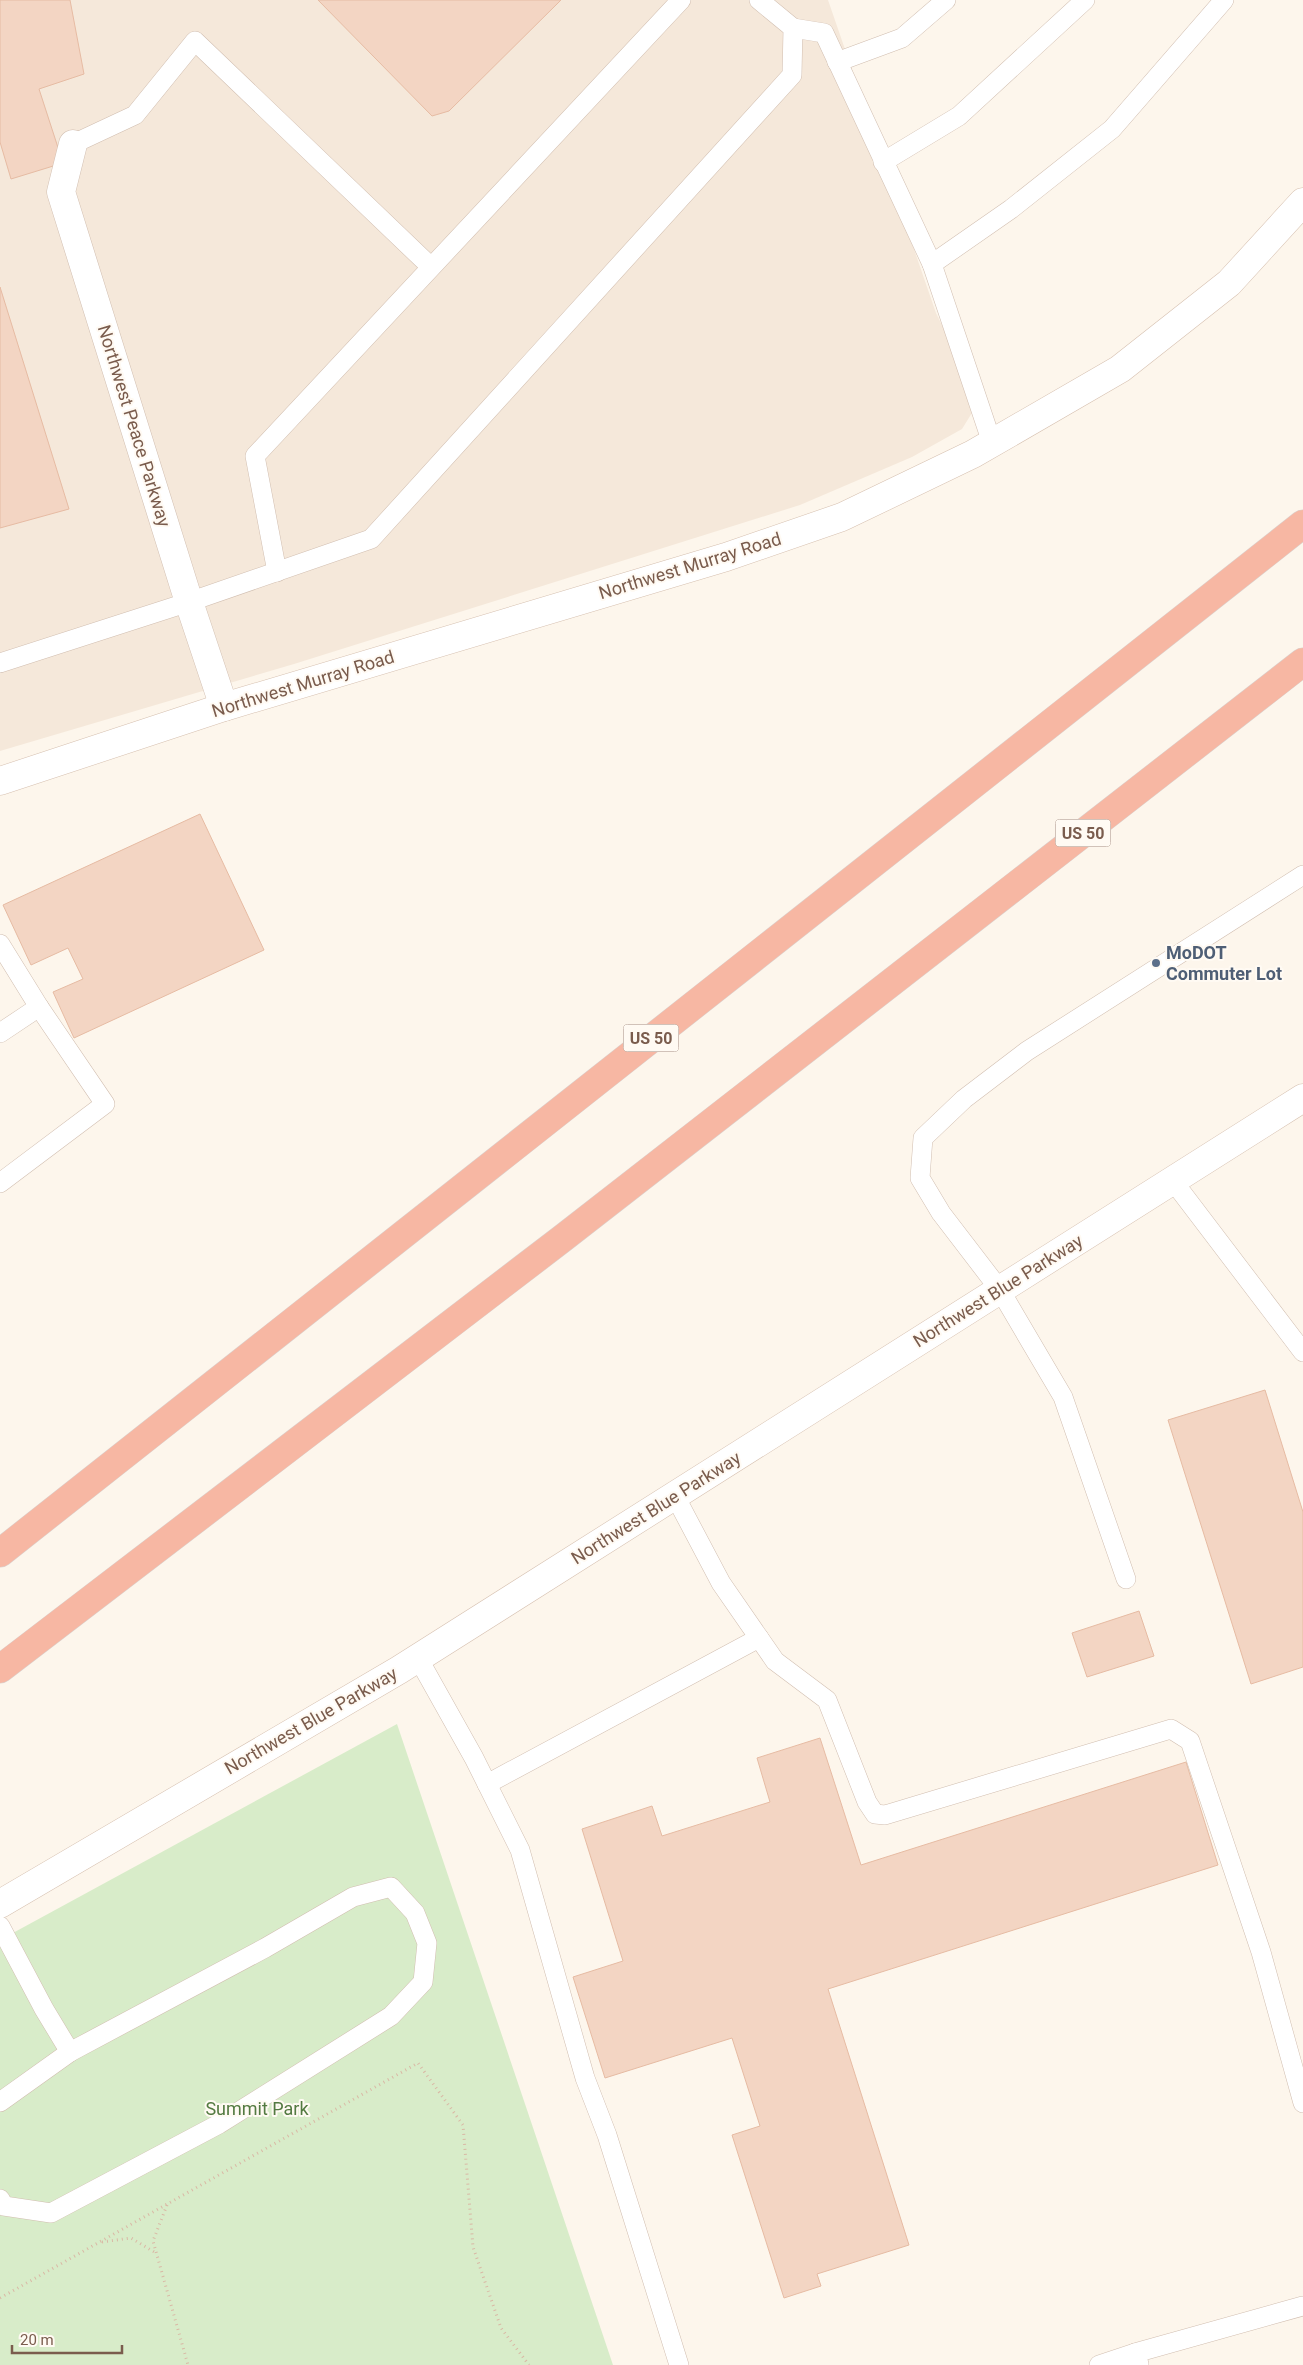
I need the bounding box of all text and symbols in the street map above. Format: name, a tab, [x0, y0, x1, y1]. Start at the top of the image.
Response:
street label: Northwest Peace Parkway	[94, 322, 175, 530]
street label: Northwest Murray Road	[596, 528, 784, 603]
street label: Northwest Murray Road	[209, 646, 397, 721]
road number: US 50	[1056, 820, 1110, 846]
place label: MoDOT Commuter Lot	[1166, 942, 1282, 984]
marker: MoDOT Commuter Lot	[1150, 957, 1162, 969]
road number: US 50	[624, 1024, 678, 1052]
street label: Northwest Blue Parkway	[909, 1230, 1087, 1351]
street label: Northwest Blue Parkway	[567, 1447, 745, 1568]
street label: Northwest Blue Parkway	[221, 1662, 401, 1779]
park label: Summit Park	[205, 2098, 309, 2119]
scale bar	[12, 2322, 122, 2354]
text: 20 m	[20, 2331, 54, 2349]

